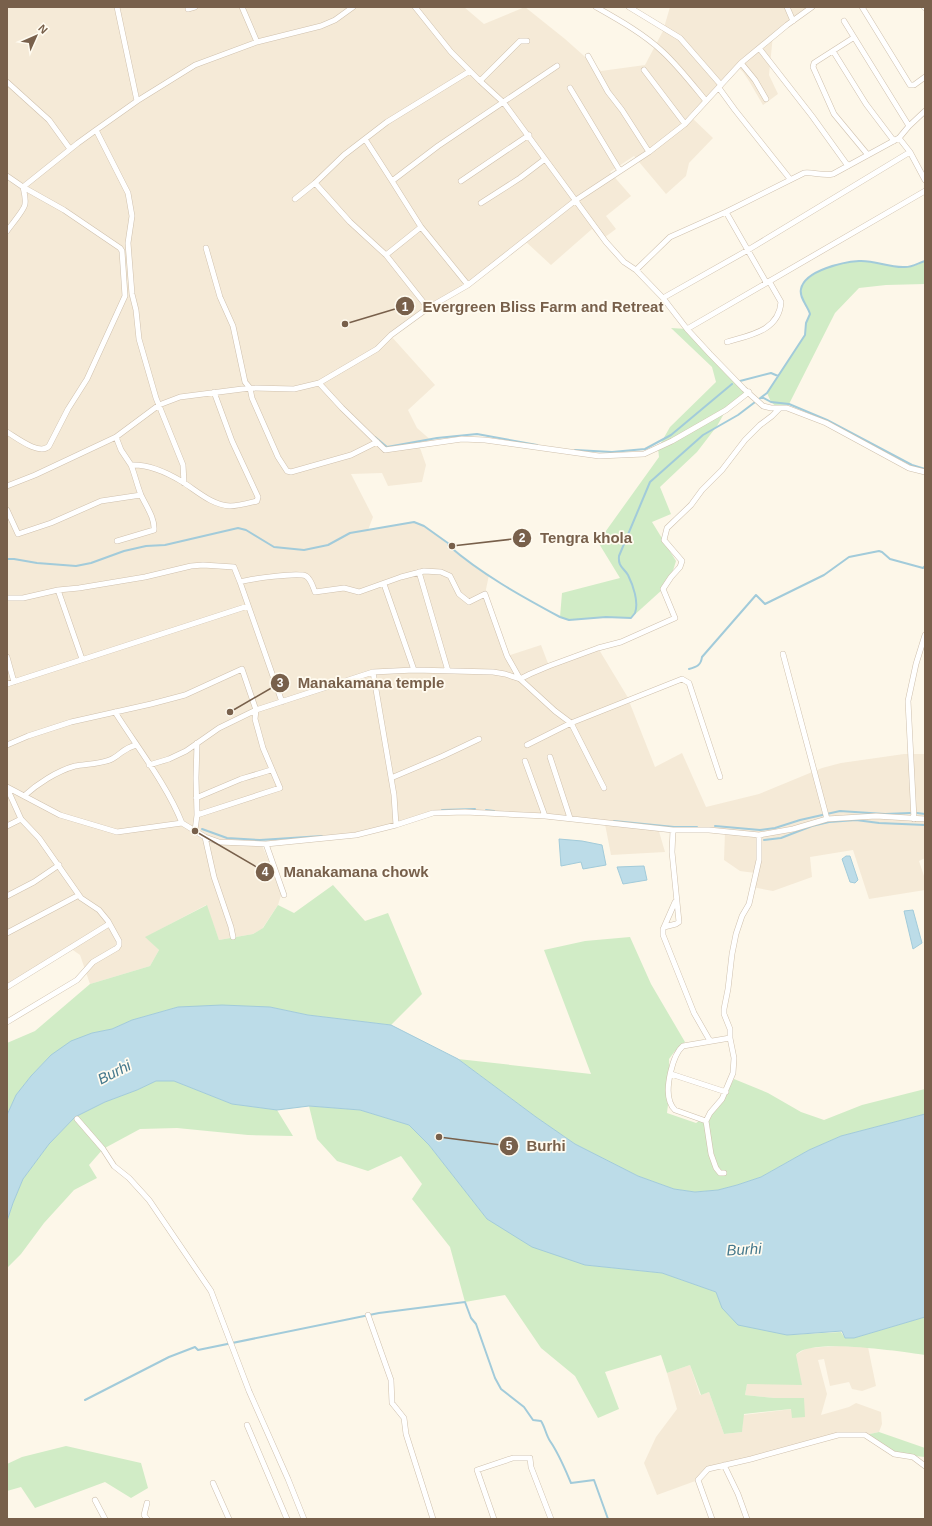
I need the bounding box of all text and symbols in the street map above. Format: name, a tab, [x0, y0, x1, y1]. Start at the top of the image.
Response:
north arrow	[16, 16, 56, 56]
text: N	[36, 22, 50, 36]
callout: Evergreen Bliss Farm and Retreat	[395, 293, 672, 320]
text: Evergreen Bliss Farm and Retreat	[423, 298, 663, 315]
text: 1	[402, 300, 409, 314]
callout: Tengra khola	[512, 524, 640, 551]
text: Tengra khola	[540, 529, 633, 546]
text: 2	[519, 531, 526, 545]
callout: Manakamana temple	[270, 670, 452, 697]
text: Manakamana temple	[298, 674, 444, 691]
text: 3	[277, 676, 284, 690]
callout: Manakamana chowk	[255, 858, 436, 885]
text: Manakamana chowk	[283, 863, 429, 880]
text: 4	[262, 865, 269, 879]
water label: Burhi	[95, 1056, 134, 1088]
callout: Burhi	[499, 1132, 574, 1159]
text: Burhi	[526, 1137, 566, 1154]
text: 5	[506, 1139, 513, 1153]
water label: Burhi	[726, 1240, 763, 1258]

